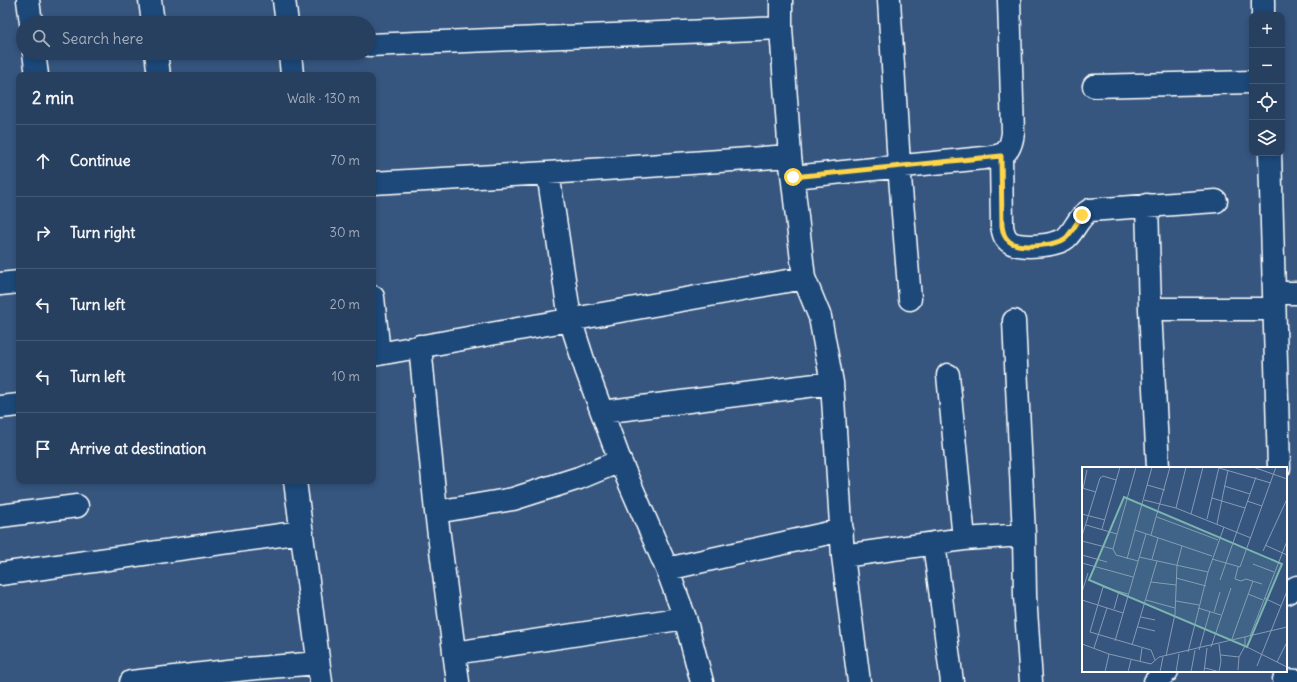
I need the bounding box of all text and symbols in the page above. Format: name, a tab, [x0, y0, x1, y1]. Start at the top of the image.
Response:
map controls	[1249, 12, 1285, 156]
button: +	[1249, 12, 1285, 48]
search box	[16, 16, 376, 60]
icon: search	[30, 27, 52, 49]
text: Search here	[62, 29, 143, 48]
button: −	[1249, 48, 1285, 84]
button: locate	[1249, 84, 1285, 120]
text: 2 min	[32, 87, 74, 109]
text: Walk · 130 m	[287, 90, 360, 107]
button: layers	[1249, 120, 1285, 156]
icon: ahead	[32, 150, 54, 172]
text: Continue	[70, 151, 131, 170]
text: 70 m	[331, 152, 360, 169]
route start	[784, 168, 802, 186]
route end	[1073, 206, 1091, 224]
icon: right	[32, 222, 54, 244]
text: Turn right	[70, 223, 135, 242]
text: 30 m	[330, 224, 360, 241]
icon: left	[32, 294, 54, 316]
text: Turn left	[70, 295, 125, 314]
text: 20 m	[330, 296, 360, 313]
icon: left	[32, 366, 54, 388]
text: Turn left	[70, 367, 125, 386]
text: 10 m	[332, 368, 360, 385]
icon: arrive	[32, 438, 54, 460]
text: Arrive at destination	[70, 439, 206, 458]
inset map	[1082, 467, 1287, 672]

